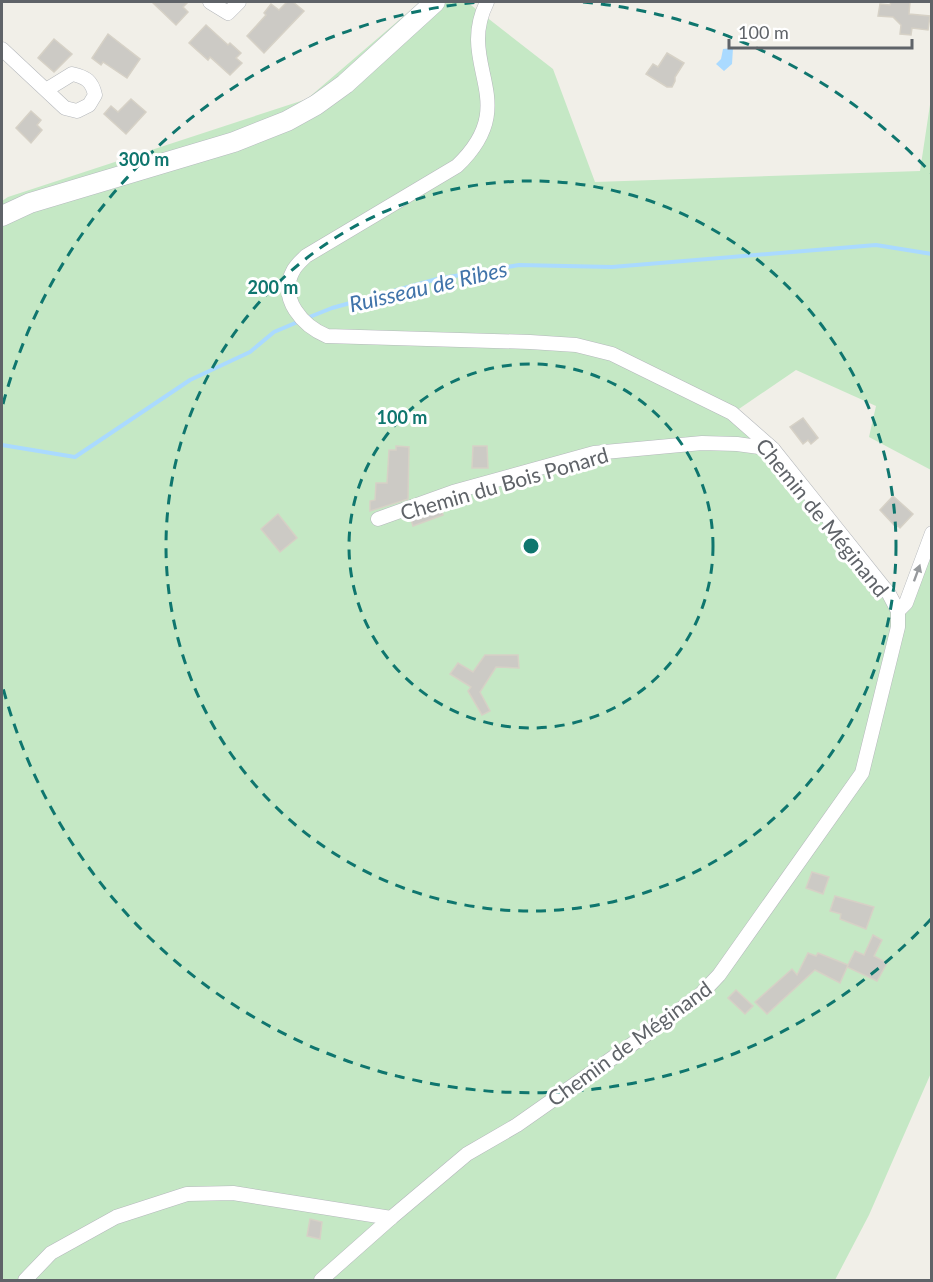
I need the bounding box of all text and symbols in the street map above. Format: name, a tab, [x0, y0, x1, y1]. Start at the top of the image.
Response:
scale bar	[729, 12, 912, 50]
text: 100 m	[738, 21, 789, 43]
text: 300 m	[119, 148, 169, 170]
water label: Ruisseau de Ribes	[346, 255, 510, 317]
text: 200 m	[248, 276, 298, 298]
text: 100 m	[377, 406, 427, 428]
street label: Chemin de Méginand	[752, 433, 894, 601]
street label: Chemin du Bois Ponard	[397, 441, 611, 525]
centre of rings	[521, 536, 541, 556]
one-way arrow	[912, 564, 922, 582]
street label: Chemin de Méginand	[542, 975, 716, 1111]

